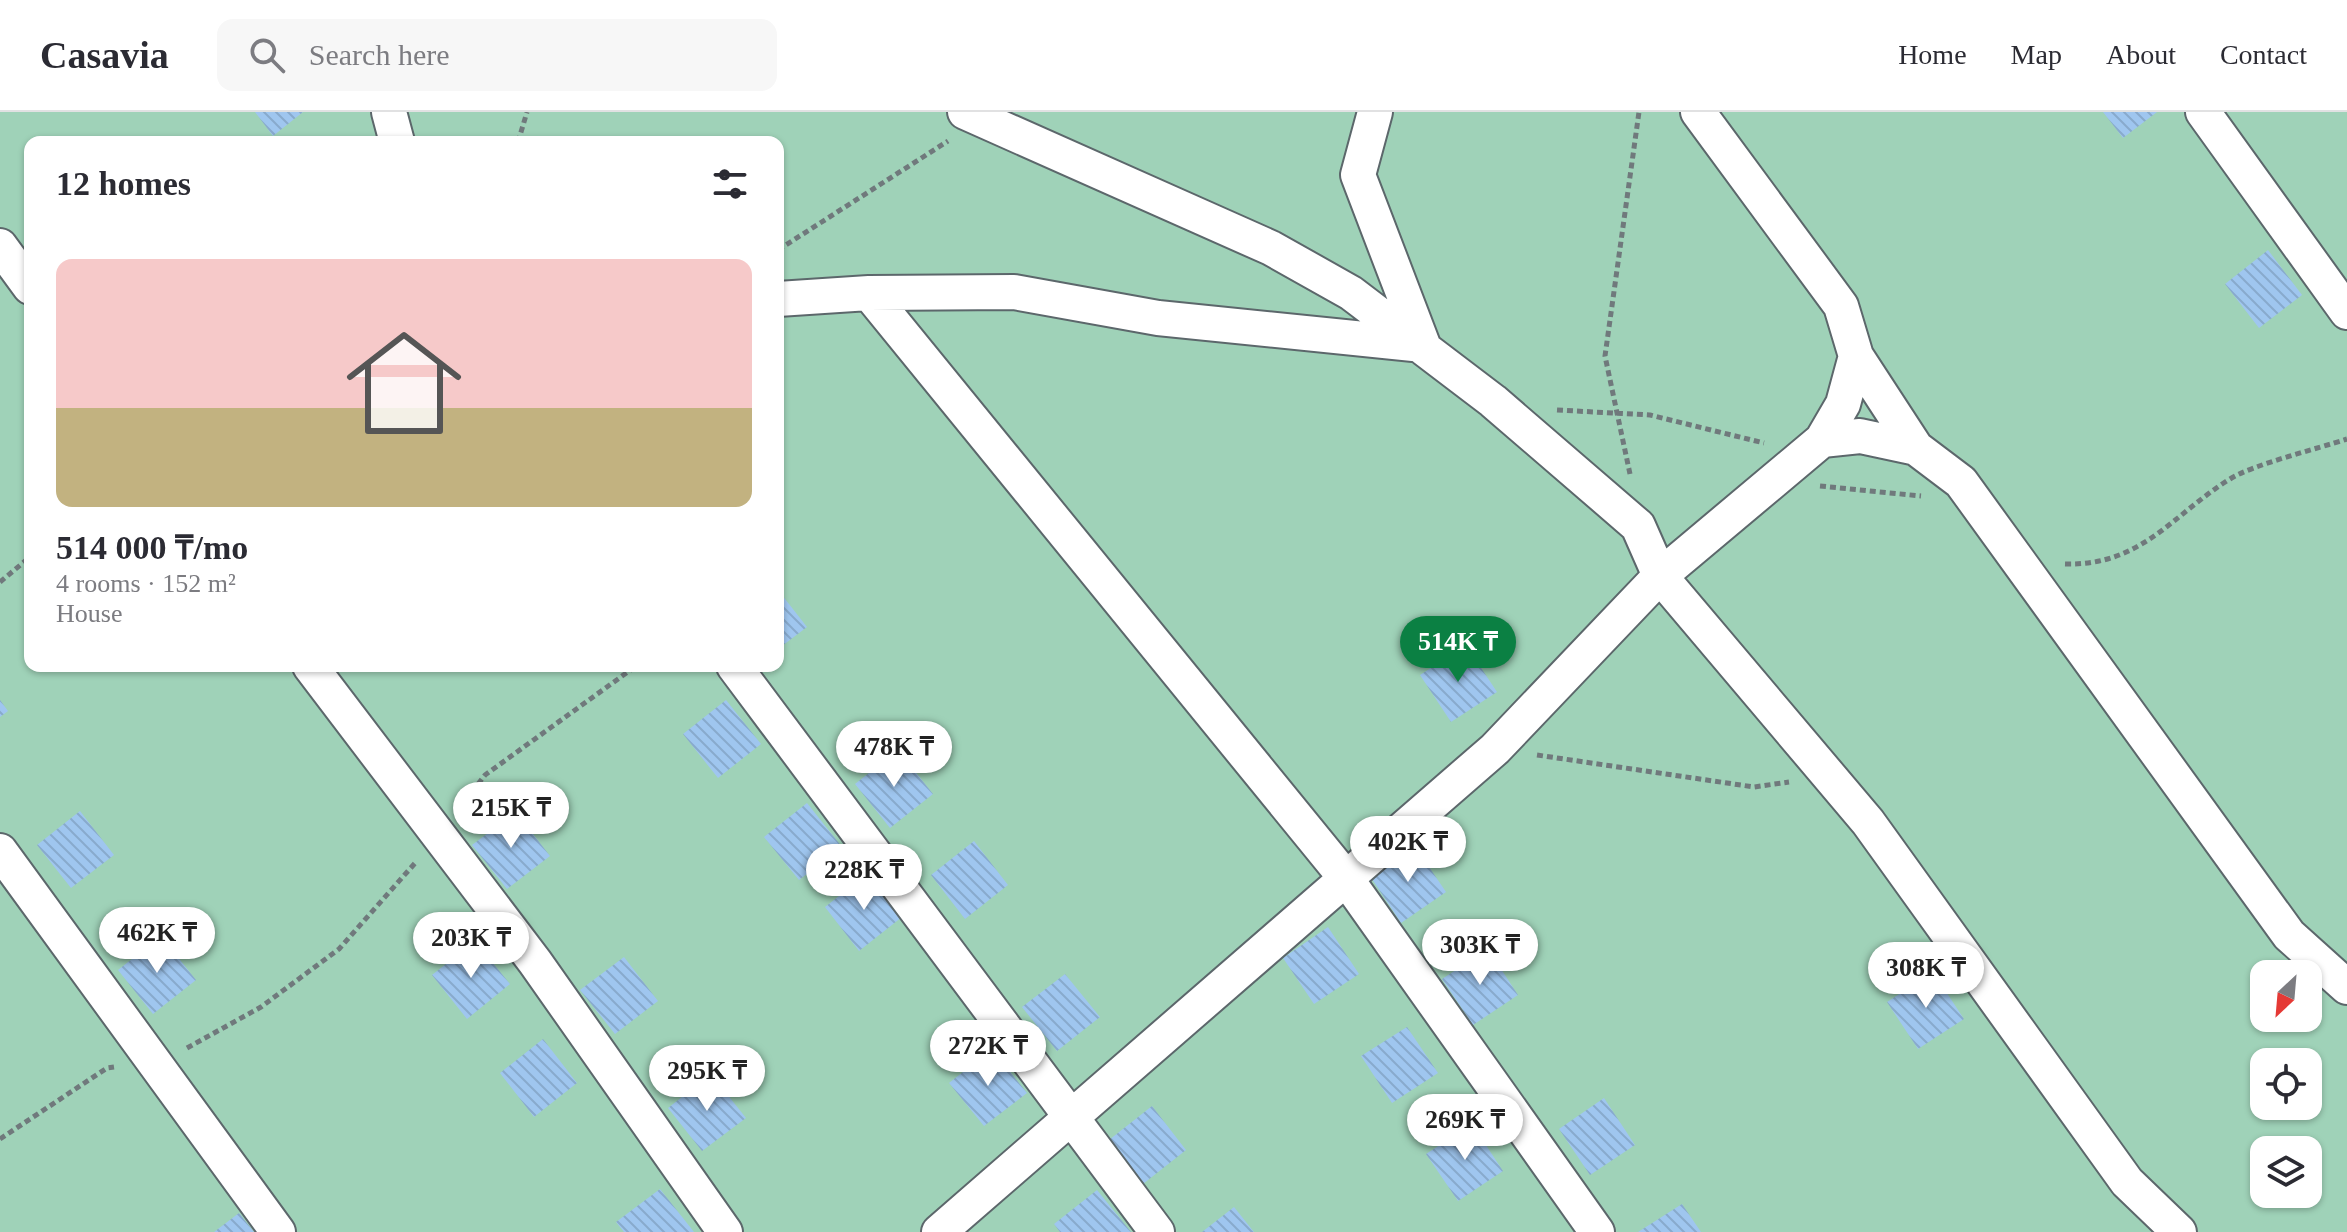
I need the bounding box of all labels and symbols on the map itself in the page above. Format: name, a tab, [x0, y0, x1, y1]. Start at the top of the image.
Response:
pin: 514K ₸	[1393, 616, 1523, 684]
pin: 478K ₸	[829, 721, 959, 789]
pin: 215K ₸	[446, 782, 576, 850]
pin: 402K ₸	[1343, 816, 1473, 884]
pin: 228K ₸	[799, 844, 929, 912]
pin: 462K ₸	[92, 907, 222, 975]
pin: 203K ₸	[406, 912, 536, 980]
pin: 303K ₸	[1415, 919, 1545, 987]
pin: 308K ₸	[1861, 942, 1991, 1010]
north arrow	[2250, 960, 2322, 1032]
pin: 272K ₸	[923, 1020, 1053, 1088]
pin: 295K ₸	[642, 1045, 772, 1113]
pin: 269K ₸	[1400, 1094, 1530, 1162]

